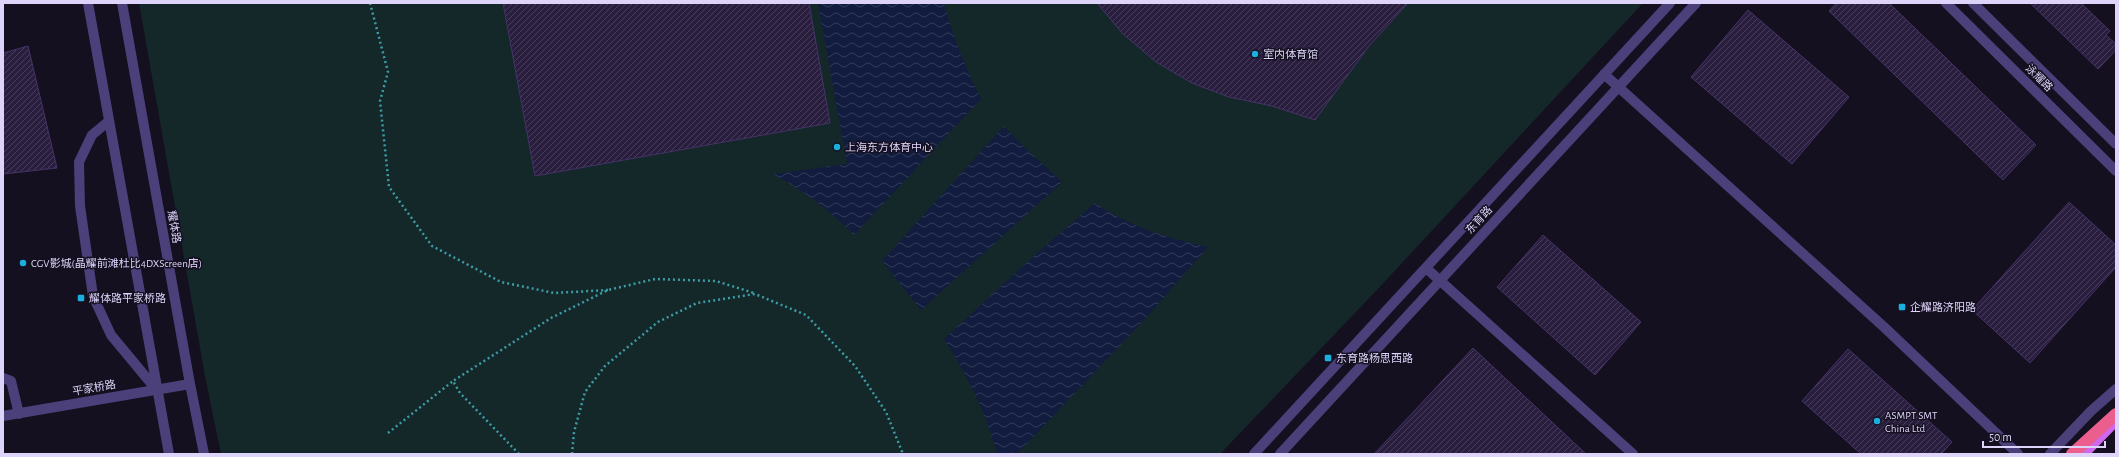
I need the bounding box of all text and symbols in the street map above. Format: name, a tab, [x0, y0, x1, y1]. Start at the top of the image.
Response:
place label: 室内体育馆	[1263, 48, 1318, 60]
marker: 室内体育馆	[1250, 49, 1260, 59]
street label: 泳耀路	[2023, 62, 2055, 94]
place label: 上海东方体育中心	[845, 141, 933, 153]
marker: 上海东方体育中心	[832, 142, 842, 152]
street label: 东育路	[1463, 203, 1494, 236]
street label: 耀体路	[166, 210, 183, 244]
place label: CGV影城(晶耀前滩杜比4DXScreen店)	[31, 257, 202, 269]
marker: CGV影城(晶耀前滩杜比4DXScreen店)	[18, 258, 28, 268]
place label: 耀体路平家桥路	[89, 292, 166, 304]
marker: 耀体路平家桥路	[76, 293, 86, 303]
place label: 企耀路济阳路	[1910, 301, 1976, 313]
marker: 企耀路济阳路	[1897, 302, 1907, 312]
place label: 东育路杨思西路	[1336, 352, 1413, 364]
marker: 东育路杨思西路	[1323, 353, 1333, 363]
street label: 平家桥路	[71, 378, 117, 397]
place label: ASMPT SMT China Ltd	[1885, 410, 1938, 434]
marker: ASMPT SMT China Ltd	[1872, 416, 1882, 426]
scale bar	[1983, 423, 2105, 449]
text: 50 m	[1989, 431, 2012, 443]

